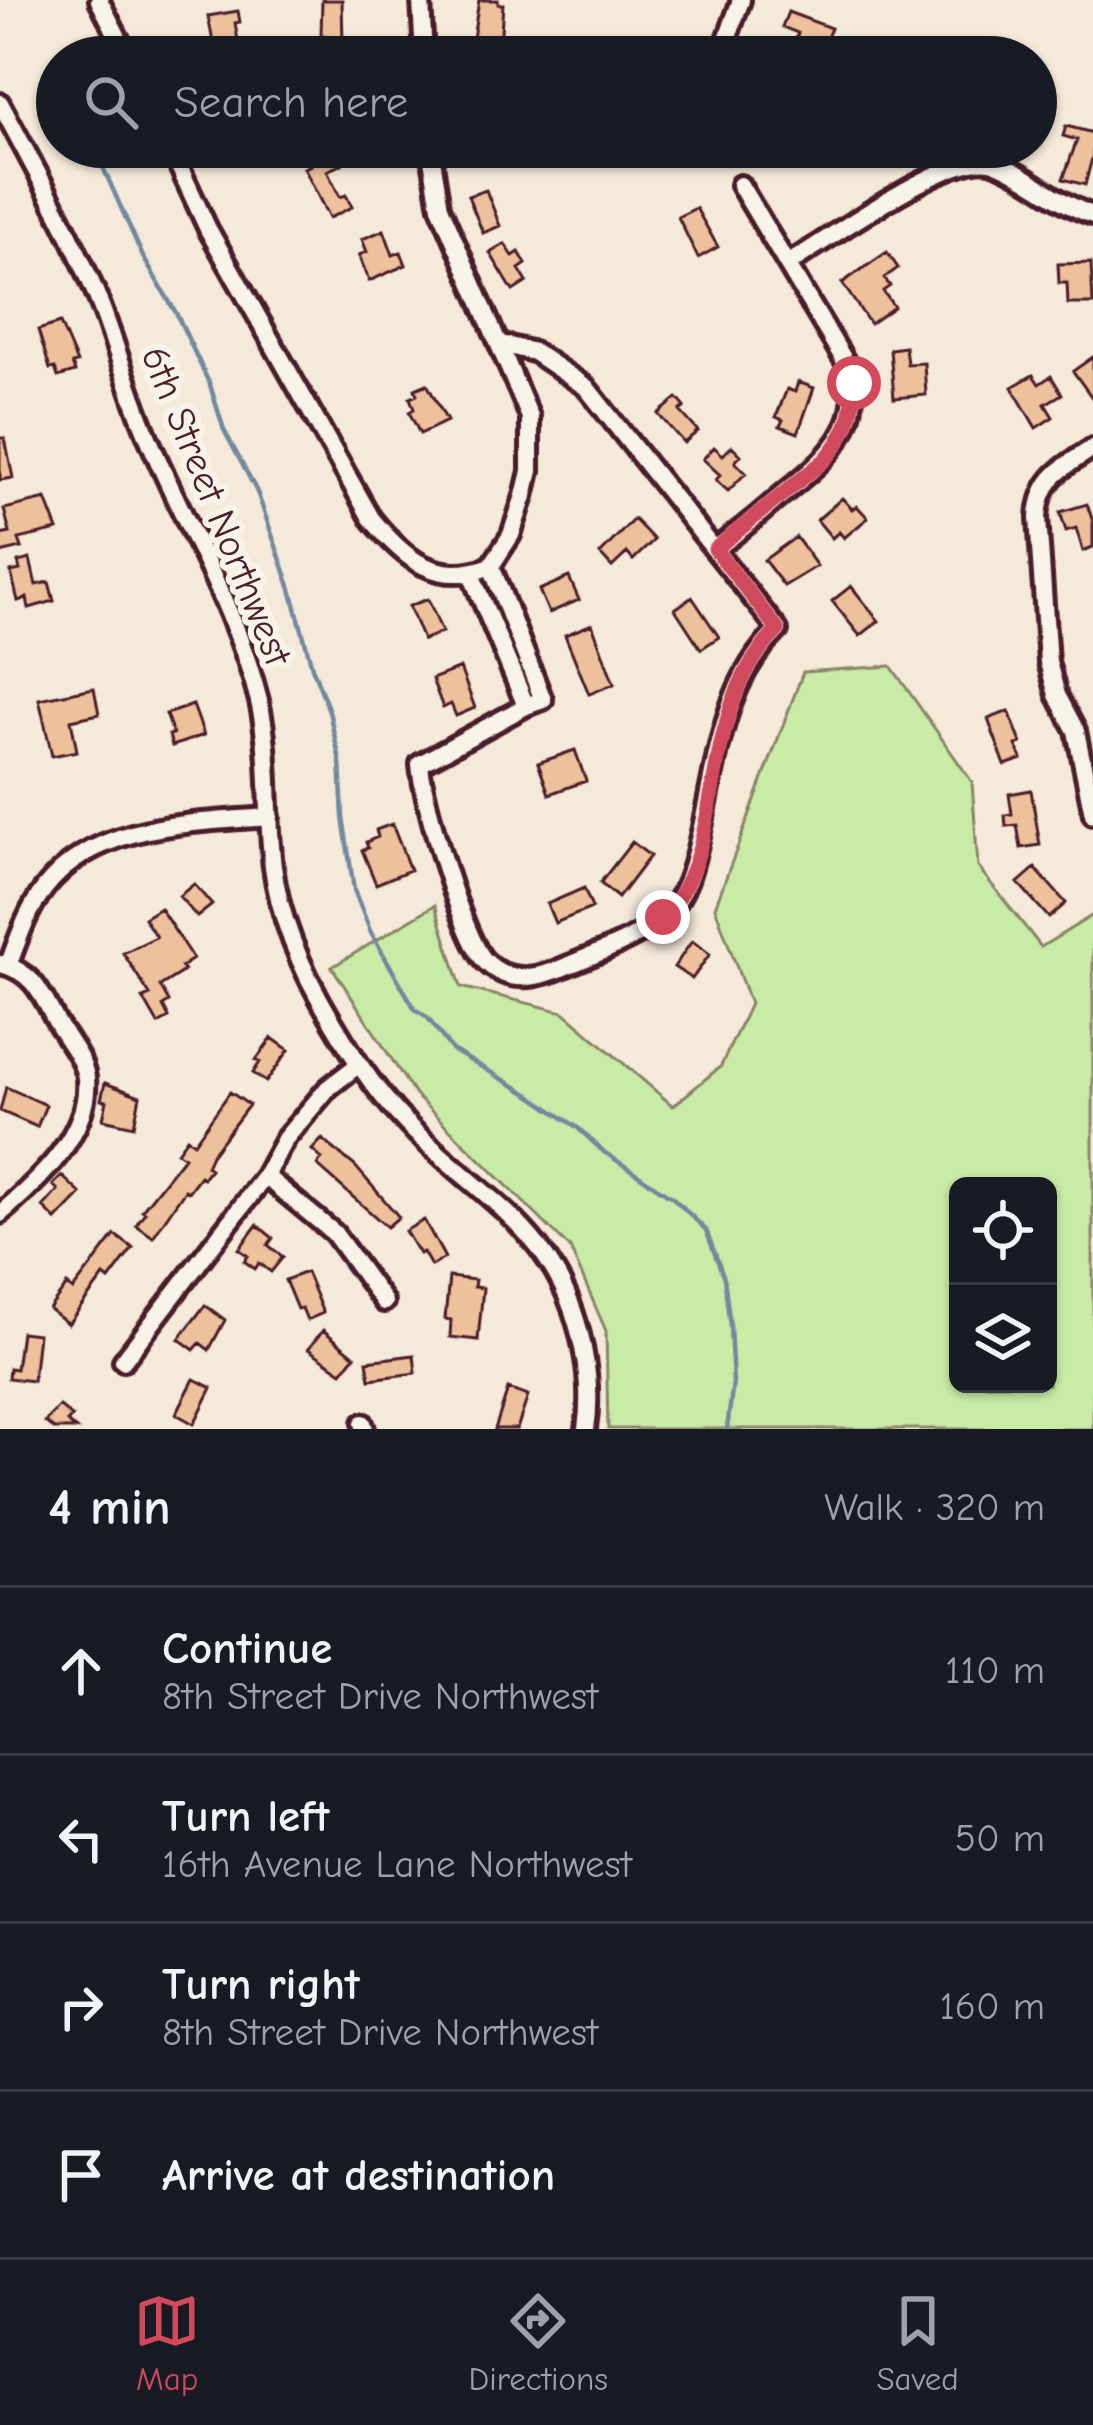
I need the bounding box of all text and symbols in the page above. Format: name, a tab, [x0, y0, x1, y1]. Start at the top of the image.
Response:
search box	[36, 36, 1057, 168]
icon: search	[78, 69, 144, 135]
text: Search here	[174, 76, 408, 128]
street label: 6th Street Northwest	[131, 340, 301, 674]
route start	[827, 356, 881, 410]
route end	[636, 890, 690, 944]
map controls	[949, 1177, 1057, 1393]
button: locate	[949, 1177, 1057, 1285]
button: layers	[949, 1285, 1057, 1393]
text: 4 min	[48, 1478, 171, 1537]
text: Walk · 320 m	[824, 1485, 1045, 1530]
text: Continue	[162, 1622, 332, 1674]
icon: ahead	[48, 1638, 114, 1704]
text: 110 m	[945, 1648, 1045, 1693]
text: 8th Street Drive Northwest	[162, 1674, 598, 1719]
text: Turn left	[162, 1790, 329, 1842]
icon: left	[48, 1806, 114, 1872]
text: 50 m	[955, 1816, 1045, 1861]
text: 16th Avenue Lane Northwest	[162, 1842, 632, 1887]
text: Turn right	[162, 1958, 360, 2010]
icon: right	[48, 1974, 114, 2040]
text: 160 m	[939, 1984, 1045, 2029]
text: 8th Street Drive Northwest	[162, 2010, 598, 2055]
icon: arrive	[48, 2142, 114, 2208]
text: Arrive at destination	[162, 2149, 555, 2201]
tab: Map	[134, 2288, 200, 2398]
tab: Directions	[469, 2288, 608, 2398]
tab: Saved	[876, 2288, 959, 2398]

